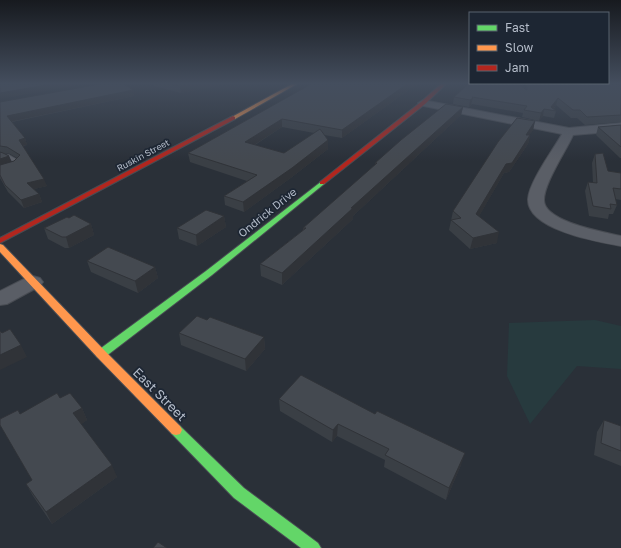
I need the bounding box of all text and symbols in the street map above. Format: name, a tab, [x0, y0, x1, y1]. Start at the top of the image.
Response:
legend	[469, 12, 609, 84]
text: Fast	[505, 20, 530, 35]
text: Slow	[505, 40, 533, 55]
text: Jam	[505, 60, 529, 75]
street label: Ruskin Street	[115, 136, 172, 173]
street label: Ondrick Drive	[235, 185, 299, 239]
street label: East Street	[130, 364, 190, 424]

